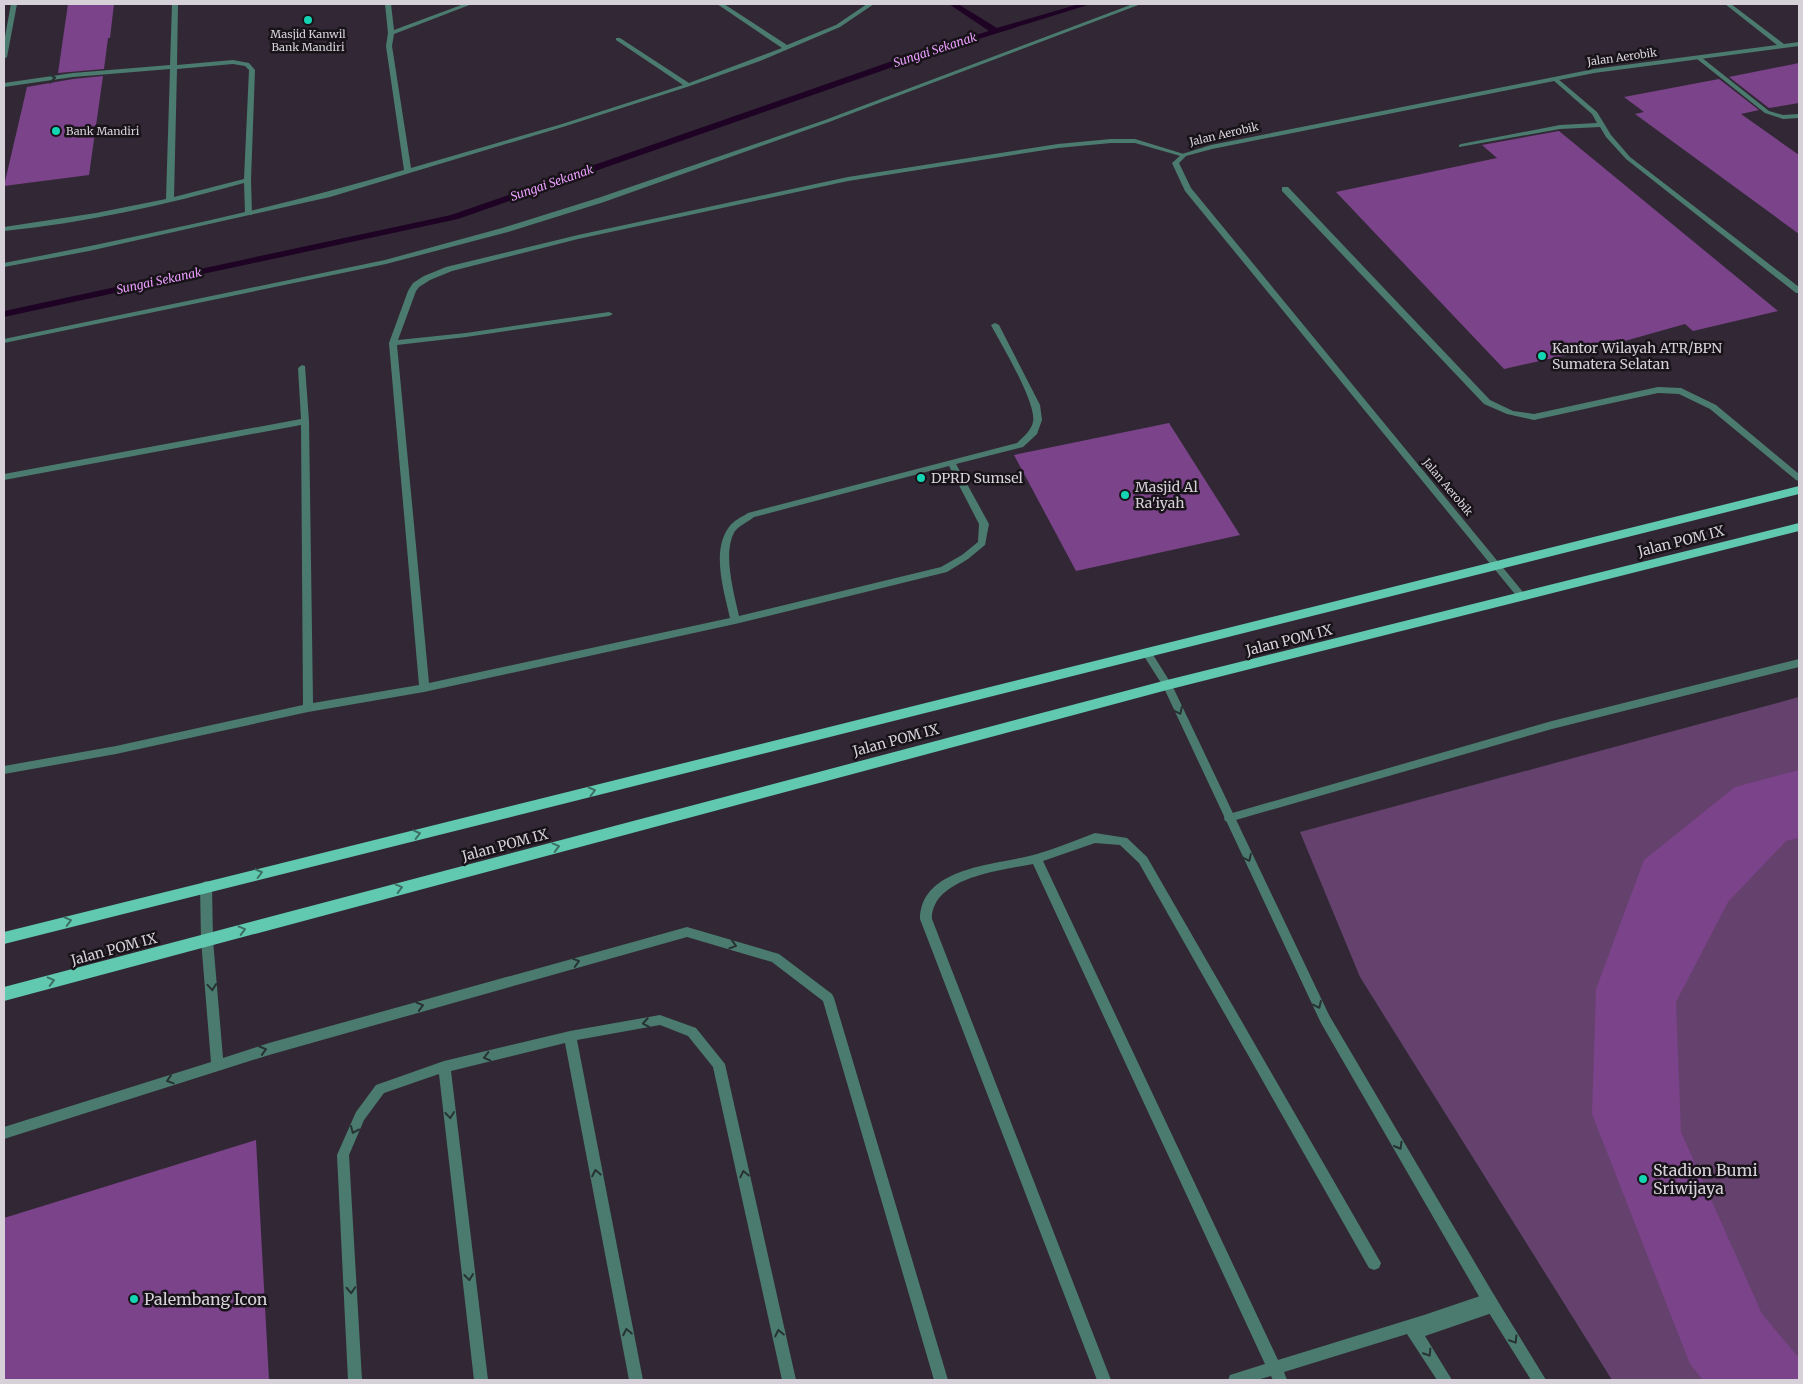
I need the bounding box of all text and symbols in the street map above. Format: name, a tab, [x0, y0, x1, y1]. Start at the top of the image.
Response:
marker: Masjid Kanwil Bank Mandiri	[302, 14, 314, 26]
place label: Masjid Kanwil Bank Mandiri	[270, 27, 346, 54]
water label: Sungai Sekanak	[891, 29, 979, 70]
street label: Jalan Aerobik	[1585, 45, 1658, 69]
one-way arrow	[48, 74, 56, 84]
street label: Jalan Aerobik	[1187, 119, 1260, 149]
place label: Bank Mandiri	[66, 124, 140, 138]
marker: Bank Mandiri	[50, 125, 62, 137]
water label: Sungai Sekanak	[508, 161, 596, 204]
water label: Sungai Sekanak	[115, 264, 203, 297]
place label: Kantor Wilayah ATR/BPN Sumatera Selatan	[1552, 339, 1722, 373]
marker: Kantor Wilayah ATR/BPN Sumatera Selatan	[1536, 350, 1548, 362]
street label: Jalan Aerobik	[1419, 455, 1476, 519]
place label: DPRD Sumsel	[931, 469, 1024, 487]
marker: DPRD Sumsel	[915, 472, 927, 484]
place label: Masjid Al Ra'iyah	[1135, 478, 1199, 512]
marker: Masjid Al Ra'iyah	[1119, 489, 1131, 501]
street label: Jalan POM IX	[1635, 522, 1726, 561]
street label: Jalan POM IX	[1243, 621, 1334, 660]
one-way arrow	[1172, 706, 1183, 715]
street label: Jalan POM IX	[850, 720, 941, 760]
one-way arrow	[587, 786, 596, 797]
street label: Jalan POM IX	[459, 825, 550, 865]
one-way arrow	[413, 829, 422, 840]
one-way arrow	[551, 842, 559, 852]
one-way arrow	[1242, 853, 1253, 862]
one-way arrow	[255, 868, 264, 879]
one-way arrow	[394, 884, 402, 894]
one-way arrow	[63, 916, 72, 927]
one-way arrow	[237, 926, 245, 936]
street label: Jalan POM IX	[68, 929, 159, 969]
one-way arrow	[728, 940, 736, 950]
one-way arrow	[572, 958, 580, 968]
one-way arrow	[46, 976, 55, 987]
one-way arrow	[206, 983, 217, 991]
one-way arrow	[1312, 1000, 1322, 1009]
one-way arrow	[415, 1002, 423, 1012]
one-way arrow	[641, 1017, 650, 1027]
one-way arrow	[259, 1046, 267, 1056]
one-way arrow	[483, 1051, 491, 1061]
one-way arrow	[167, 1074, 175, 1084]
one-way arrow	[444, 1112, 455, 1120]
one-way arrow	[350, 1125, 361, 1134]
one-way arrow	[1392, 1141, 1402, 1150]
place label: Stadion Bumi Sriwijaya	[1653, 1160, 1758, 1198]
one-way arrow	[592, 1168, 602, 1177]
one-way arrow	[739, 1170, 750, 1178]
marker: Stadion Bumi Sriwijaya	[1637, 1173, 1649, 1185]
one-way arrow	[463, 1273, 474, 1281]
one-way arrow	[345, 1286, 356, 1294]
place label: Palembang Icon	[144, 1289, 268, 1309]
marker: Palembang Icon	[128, 1293, 140, 1305]
one-way arrow	[623, 1328, 633, 1337]
one-way arrow	[774, 1328, 785, 1337]
one-way arrow	[1508, 1334, 1517, 1344]
one-way arrow	[1422, 1348, 1431, 1357]

